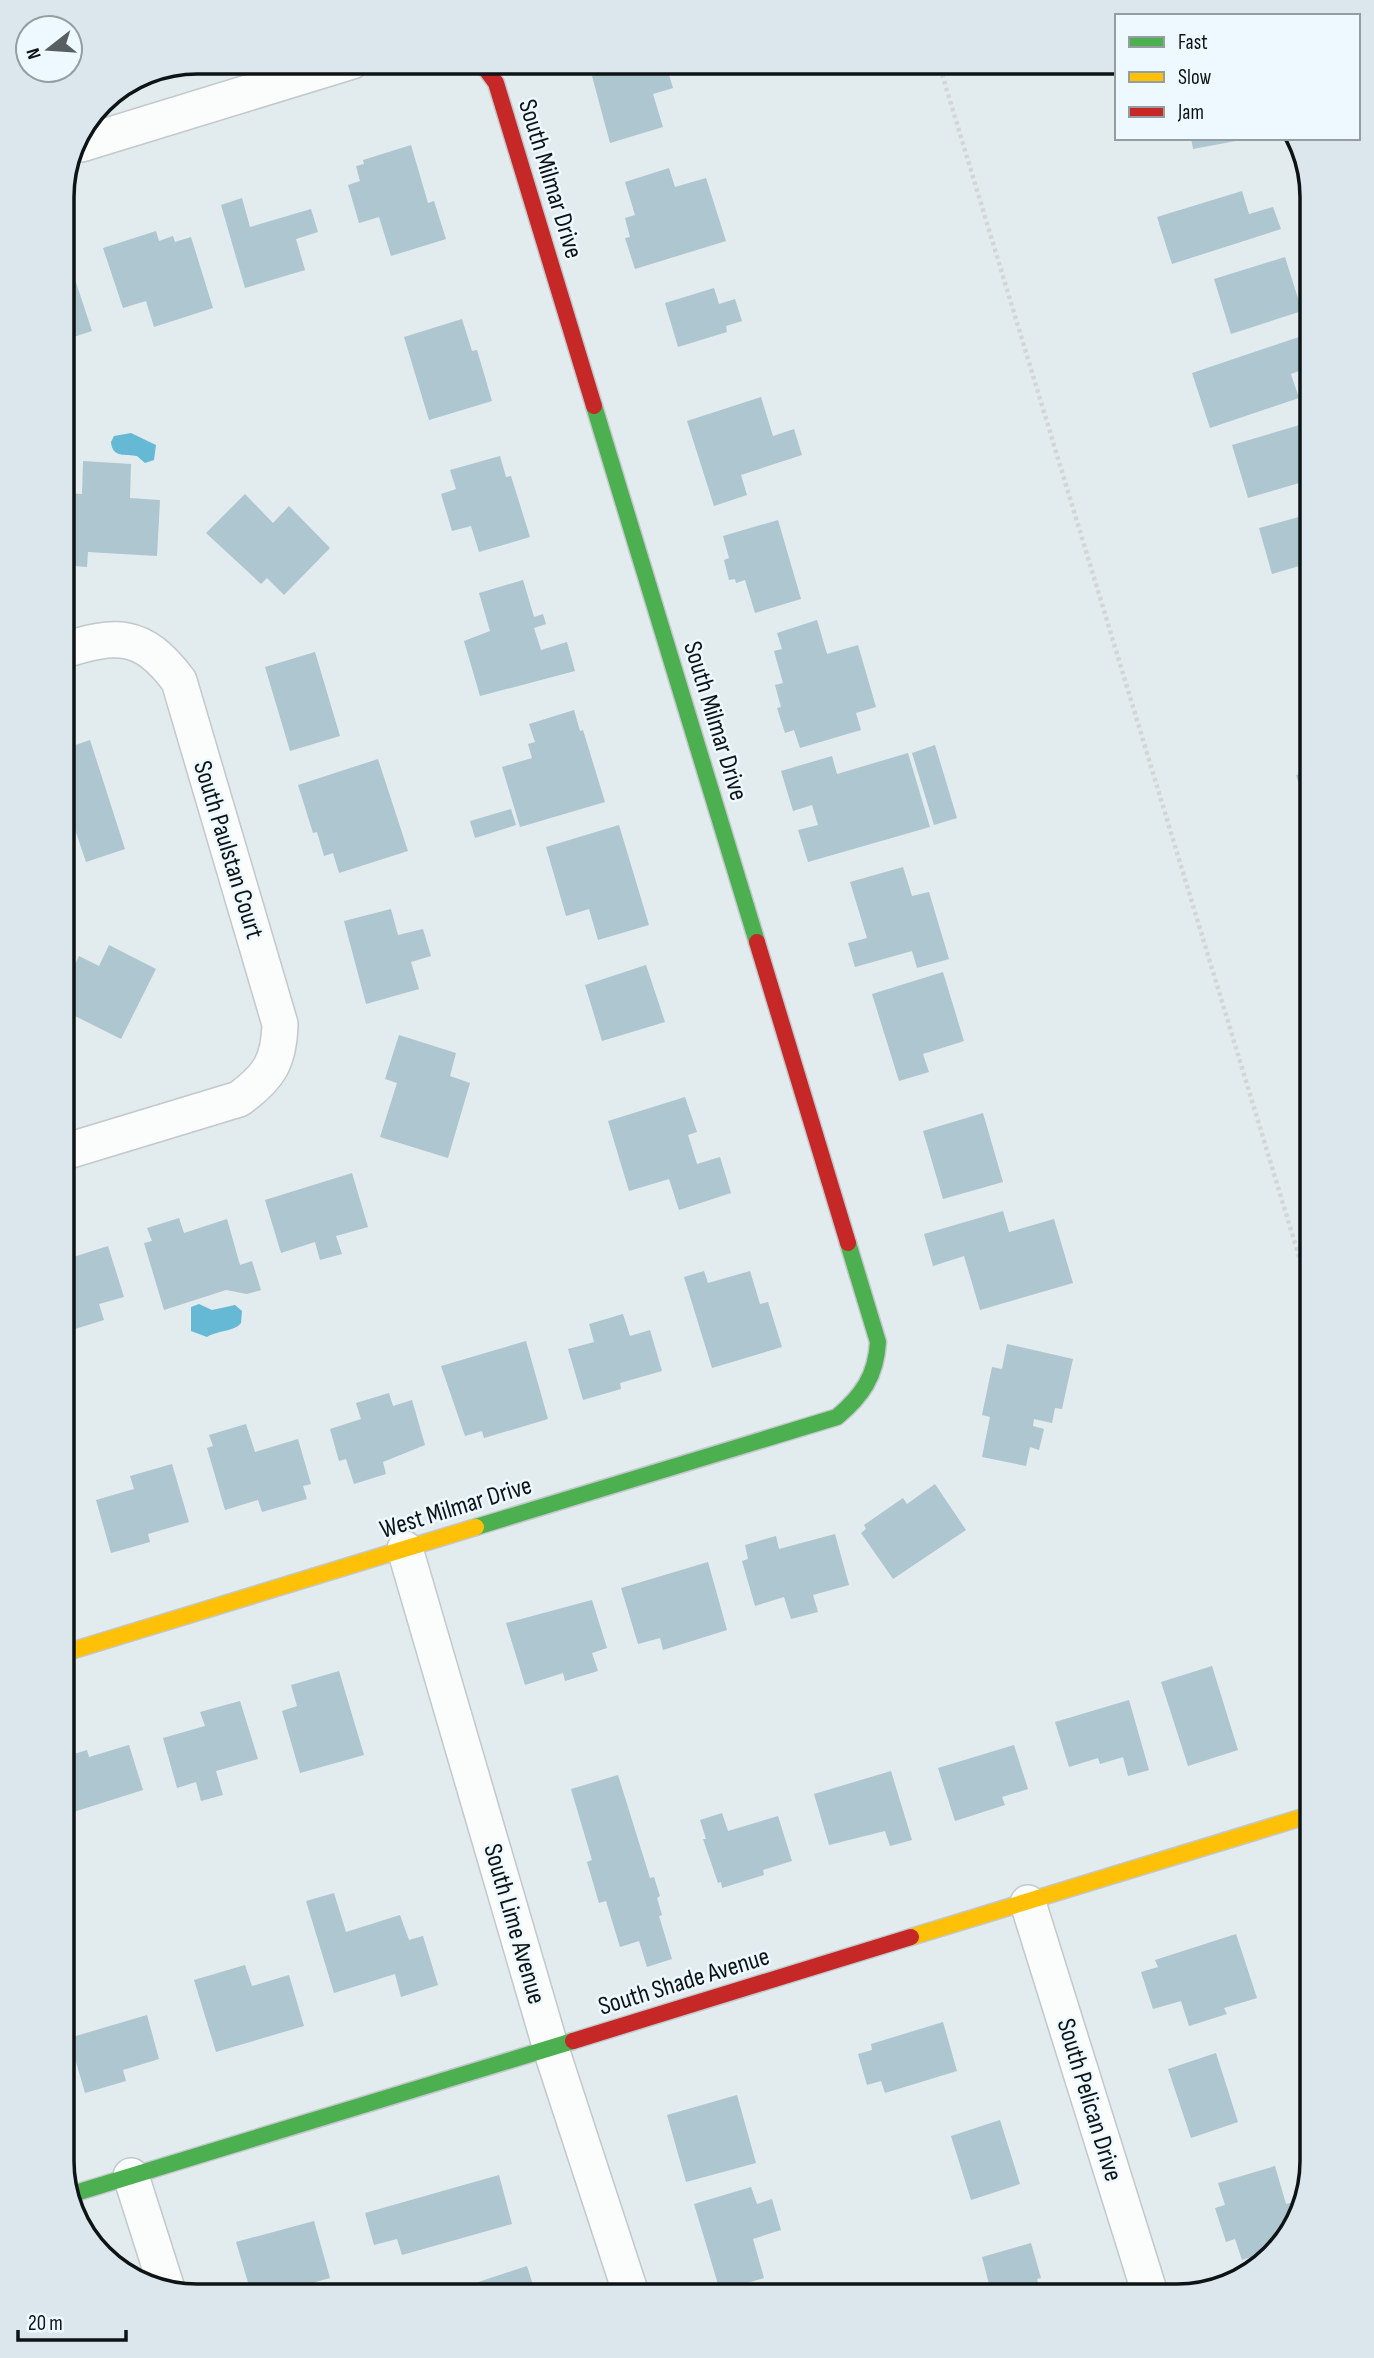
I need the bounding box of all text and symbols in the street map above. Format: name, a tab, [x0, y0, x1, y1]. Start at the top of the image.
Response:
north arrow	[14, 14, 84, 84]
legend	[1115, 14, 1360, 140]
text: Fast	[1178, 30, 1208, 55]
text: N	[22, 45, 47, 62]
text: Slow	[1178, 65, 1212, 90]
street label: South Milmar Drive	[511, 96, 589, 262]
text: Jam	[1177, 100, 1204, 125]
street label: South Milmar Drive	[676, 638, 754, 804]
street label: South Paulstan Court	[186, 757, 270, 943]
street label: West Milmar Drive	[376, 1470, 536, 1546]
street label: South Lime Avenue	[476, 1840, 552, 2008]
street label: South Shade Avenue	[595, 1941, 773, 2023]
street label: South Pelican Drive	[1050, 2015, 1128, 2185]
scale bar	[18, 2298, 126, 2342]
text: 20 m	[28, 2311, 63, 2336]

